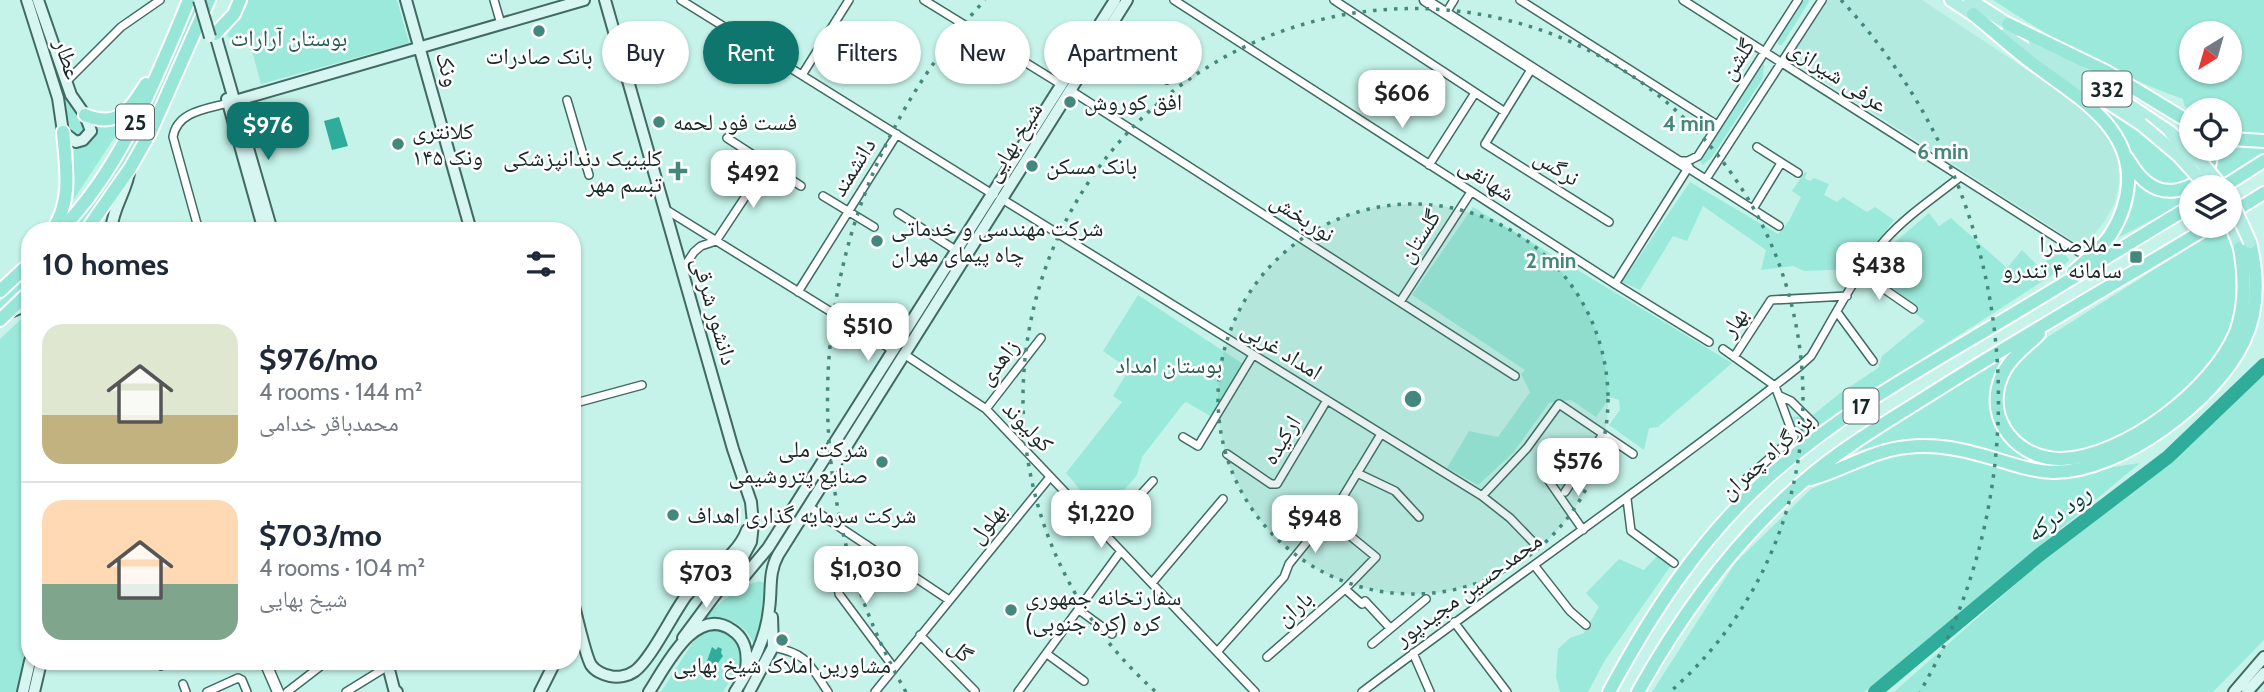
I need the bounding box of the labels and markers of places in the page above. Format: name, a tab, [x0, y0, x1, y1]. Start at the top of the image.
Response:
marker: بانک صادرات	[531, 23, 547, 39]
place label: بانک صادرات	[485, 42, 593, 70]
pin: $606	[1361, 71, 1443, 130]
place label: افق کوروش	[1084, 88, 1182, 116]
marker: افق کوروش	[1062, 94, 1078, 110]
pin: $976	[227, 102, 309, 162]
place label: فست فود لحمه	[673, 108, 797, 136]
marker: فست فود لحمه	[651, 114, 667, 130]
place label: کلانتری ۱۴۵ ونک	[412, 117, 483, 171]
marker: کلانتری ۱۴۵ ونک	[390, 136, 406, 152]
place label: کلینیک دندانپزشکی تبسم مهر	[503, 144, 662, 200]
pin: $492	[712, 150, 794, 210]
place label: بانک مسکن	[1046, 152, 1137, 180]
marker: بانک مسکن	[1024, 158, 1040, 174]
marker: کلینیک دندانپزشکی تبسم مهر	[668, 161, 688, 181]
place label: شرکت مهندسی و خدماتی چاه پیمای مهران	[891, 214, 1103, 268]
place label: ملاصدرا - سامانه ۴ تندرو	[2002, 230, 2122, 284]
marker: شرکت مهندسی و خدماتی چاه پیمای مهران	[869, 233, 885, 249]
pin: $438	[1838, 243, 1920, 302]
marker: ملاصدرا - سامانه ۴ تندرو	[2128, 249, 2144, 265]
pin: $510	[827, 304, 909, 363]
centre of rings	[1401, 387, 1425, 411]
place label: شرکت ملی صنایع پتروشیمی	[728, 435, 868, 490]
pin: $576	[1537, 438, 1619, 498]
marker: شرکت ملی صنایع پتروشیمی	[874, 454, 890, 470]
pin: $1,220	[1044, 490, 1158, 550]
pin: $948	[1274, 496, 1356, 555]
place label: شرکت سرمایه گذاری اهداف	[687, 501, 916, 529]
marker: شرکت سرمایه گذاری اهداف	[665, 507, 681, 523]
pin: $1,030	[809, 546, 923, 606]
pin: $703	[665, 550, 747, 610]
place label: سفارتخانه جمهوری کره (کره جنوبی)	[1025, 583, 1181, 637]
marker: سفارتخانه جمهوری کره (کره جنوبی)	[1003, 602, 1019, 618]
marker: مشاورین املاک شیخ بهایی	[774, 632, 790, 648]
place label: مشاورین املاک شیخ بهایی	[673, 651, 891, 680]

